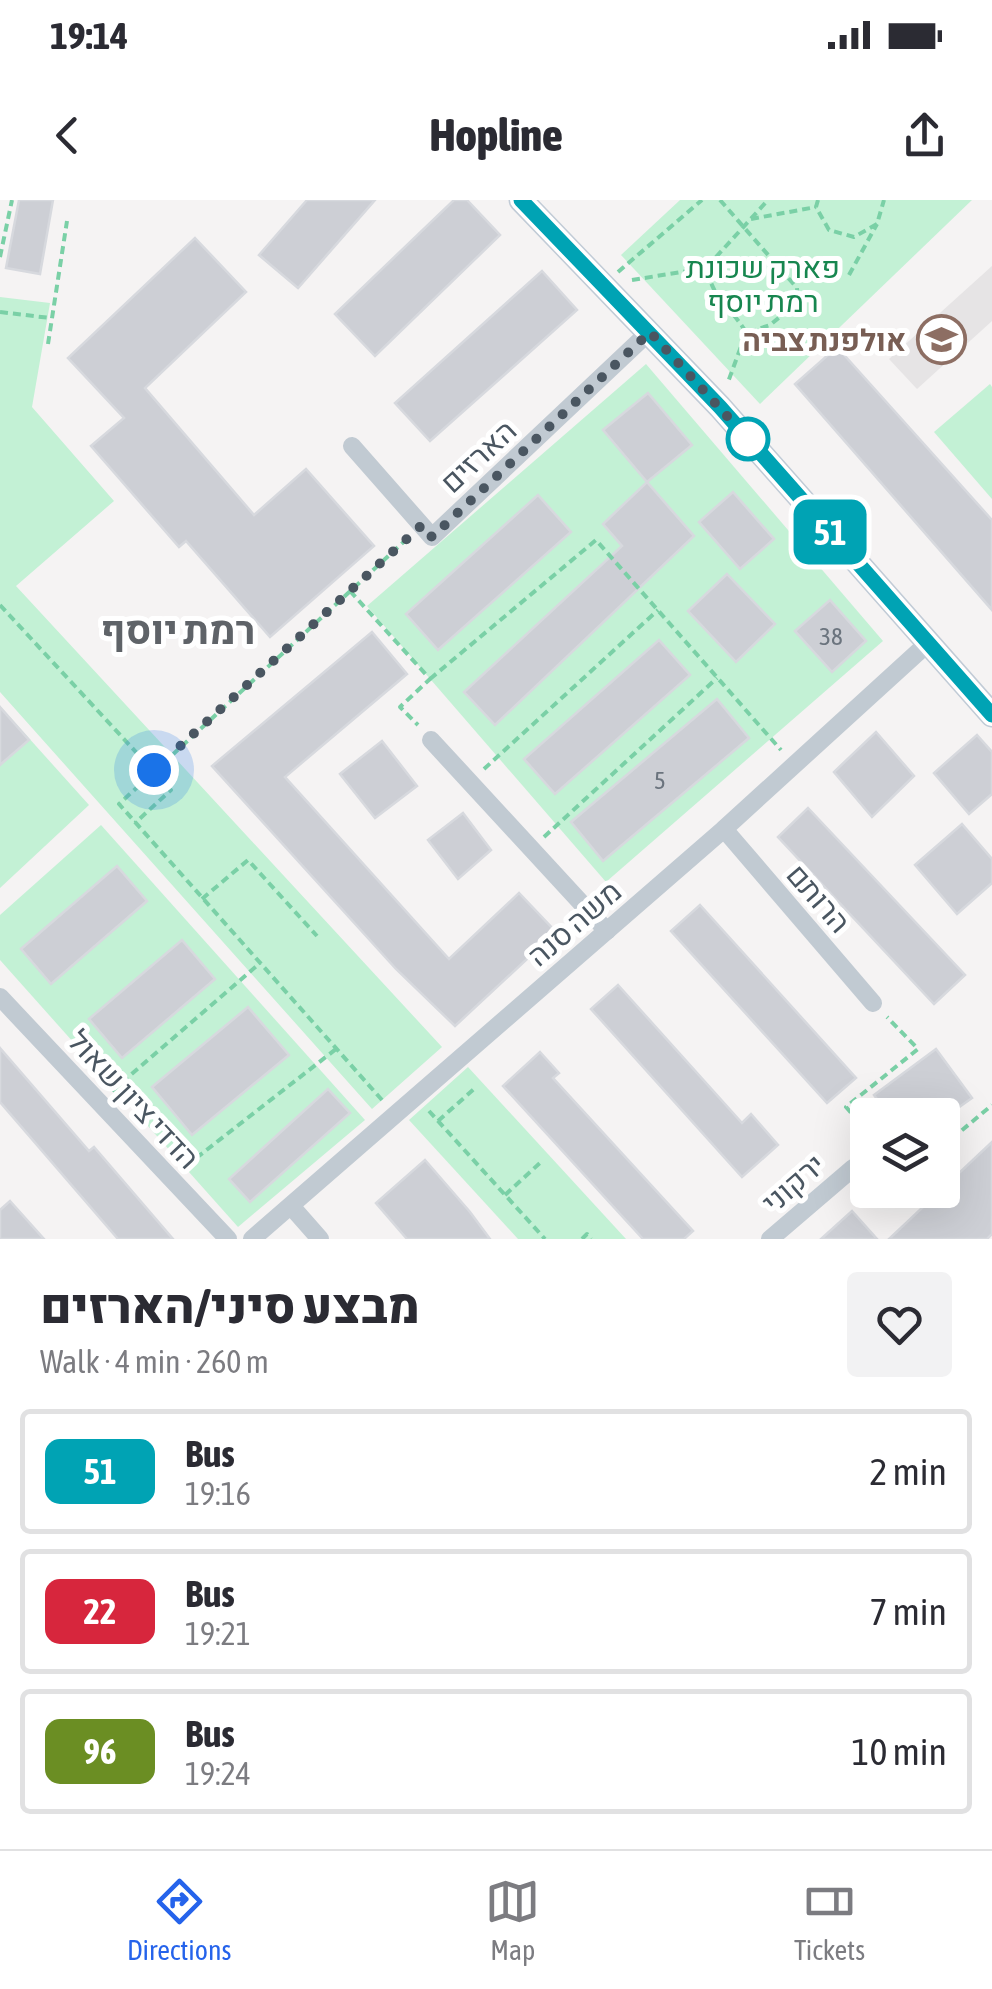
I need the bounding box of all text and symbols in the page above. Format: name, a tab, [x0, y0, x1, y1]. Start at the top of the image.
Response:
text: 19:14	[50, 14, 128, 57]
icon: back	[40, 108, 95, 163]
icon: share	[897, 108, 952, 163]
text: Hopline	[429, 109, 563, 161]
park label: פארק שכונת רמת יוסף	[686, 250, 840, 318]
school or university icon: אולפנת צביה	[915, 314, 967, 366]
place label: אולפנת צביה	[742, 323, 906, 357]
street label: הארזים	[433, 413, 523, 499]
unlabelled marker	[727, 418, 769, 460]
line badge: 51	[785, 500, 875, 564]
text: 51	[814, 512, 846, 552]
district label: רמת יוסף	[101, 607, 255, 652]
house number: 38	[819, 622, 843, 650]
your location	[129, 745, 179, 795]
house number: 5	[654, 766, 666, 794]
street label: הרותם	[780, 857, 858, 939]
street label: משה סנה	[521, 873, 627, 973]
street label: הדדי ציון שאול	[61, 1023, 207, 1175]
map controls	[850, 1098, 960, 1208]
button: layers	[850, 1098, 960, 1208]
street label: ירקוני	[755, 1147, 831, 1219]
button: heart	[847, 1272, 952, 1377]
text: מבצע סיני/הארזים	[40, 1278, 420, 1333]
text: Walk · 4 min · 260 m	[40, 1343, 269, 1380]
text: Bus	[185, 1432, 235, 1475]
text: 2 min	[869, 1450, 947, 1493]
text: 51	[84, 1451, 116, 1491]
text: 19:16	[185, 1475, 251, 1512]
text: Bus	[185, 1572, 235, 1615]
text: 7 min	[869, 1590, 947, 1633]
text: 22	[84, 1591, 116, 1631]
text: 19:21	[185, 1615, 251, 1652]
text: Bus	[185, 1712, 235, 1755]
text: 10 min	[852, 1730, 947, 1773]
text: 96	[84, 1731, 116, 1771]
text: 19:24	[185, 1755, 251, 1792]
tab: Directions	[127, 1874, 231, 1966]
tab: Map	[485, 1874, 540, 1966]
tab: Tickets	[794, 1874, 865, 1966]

